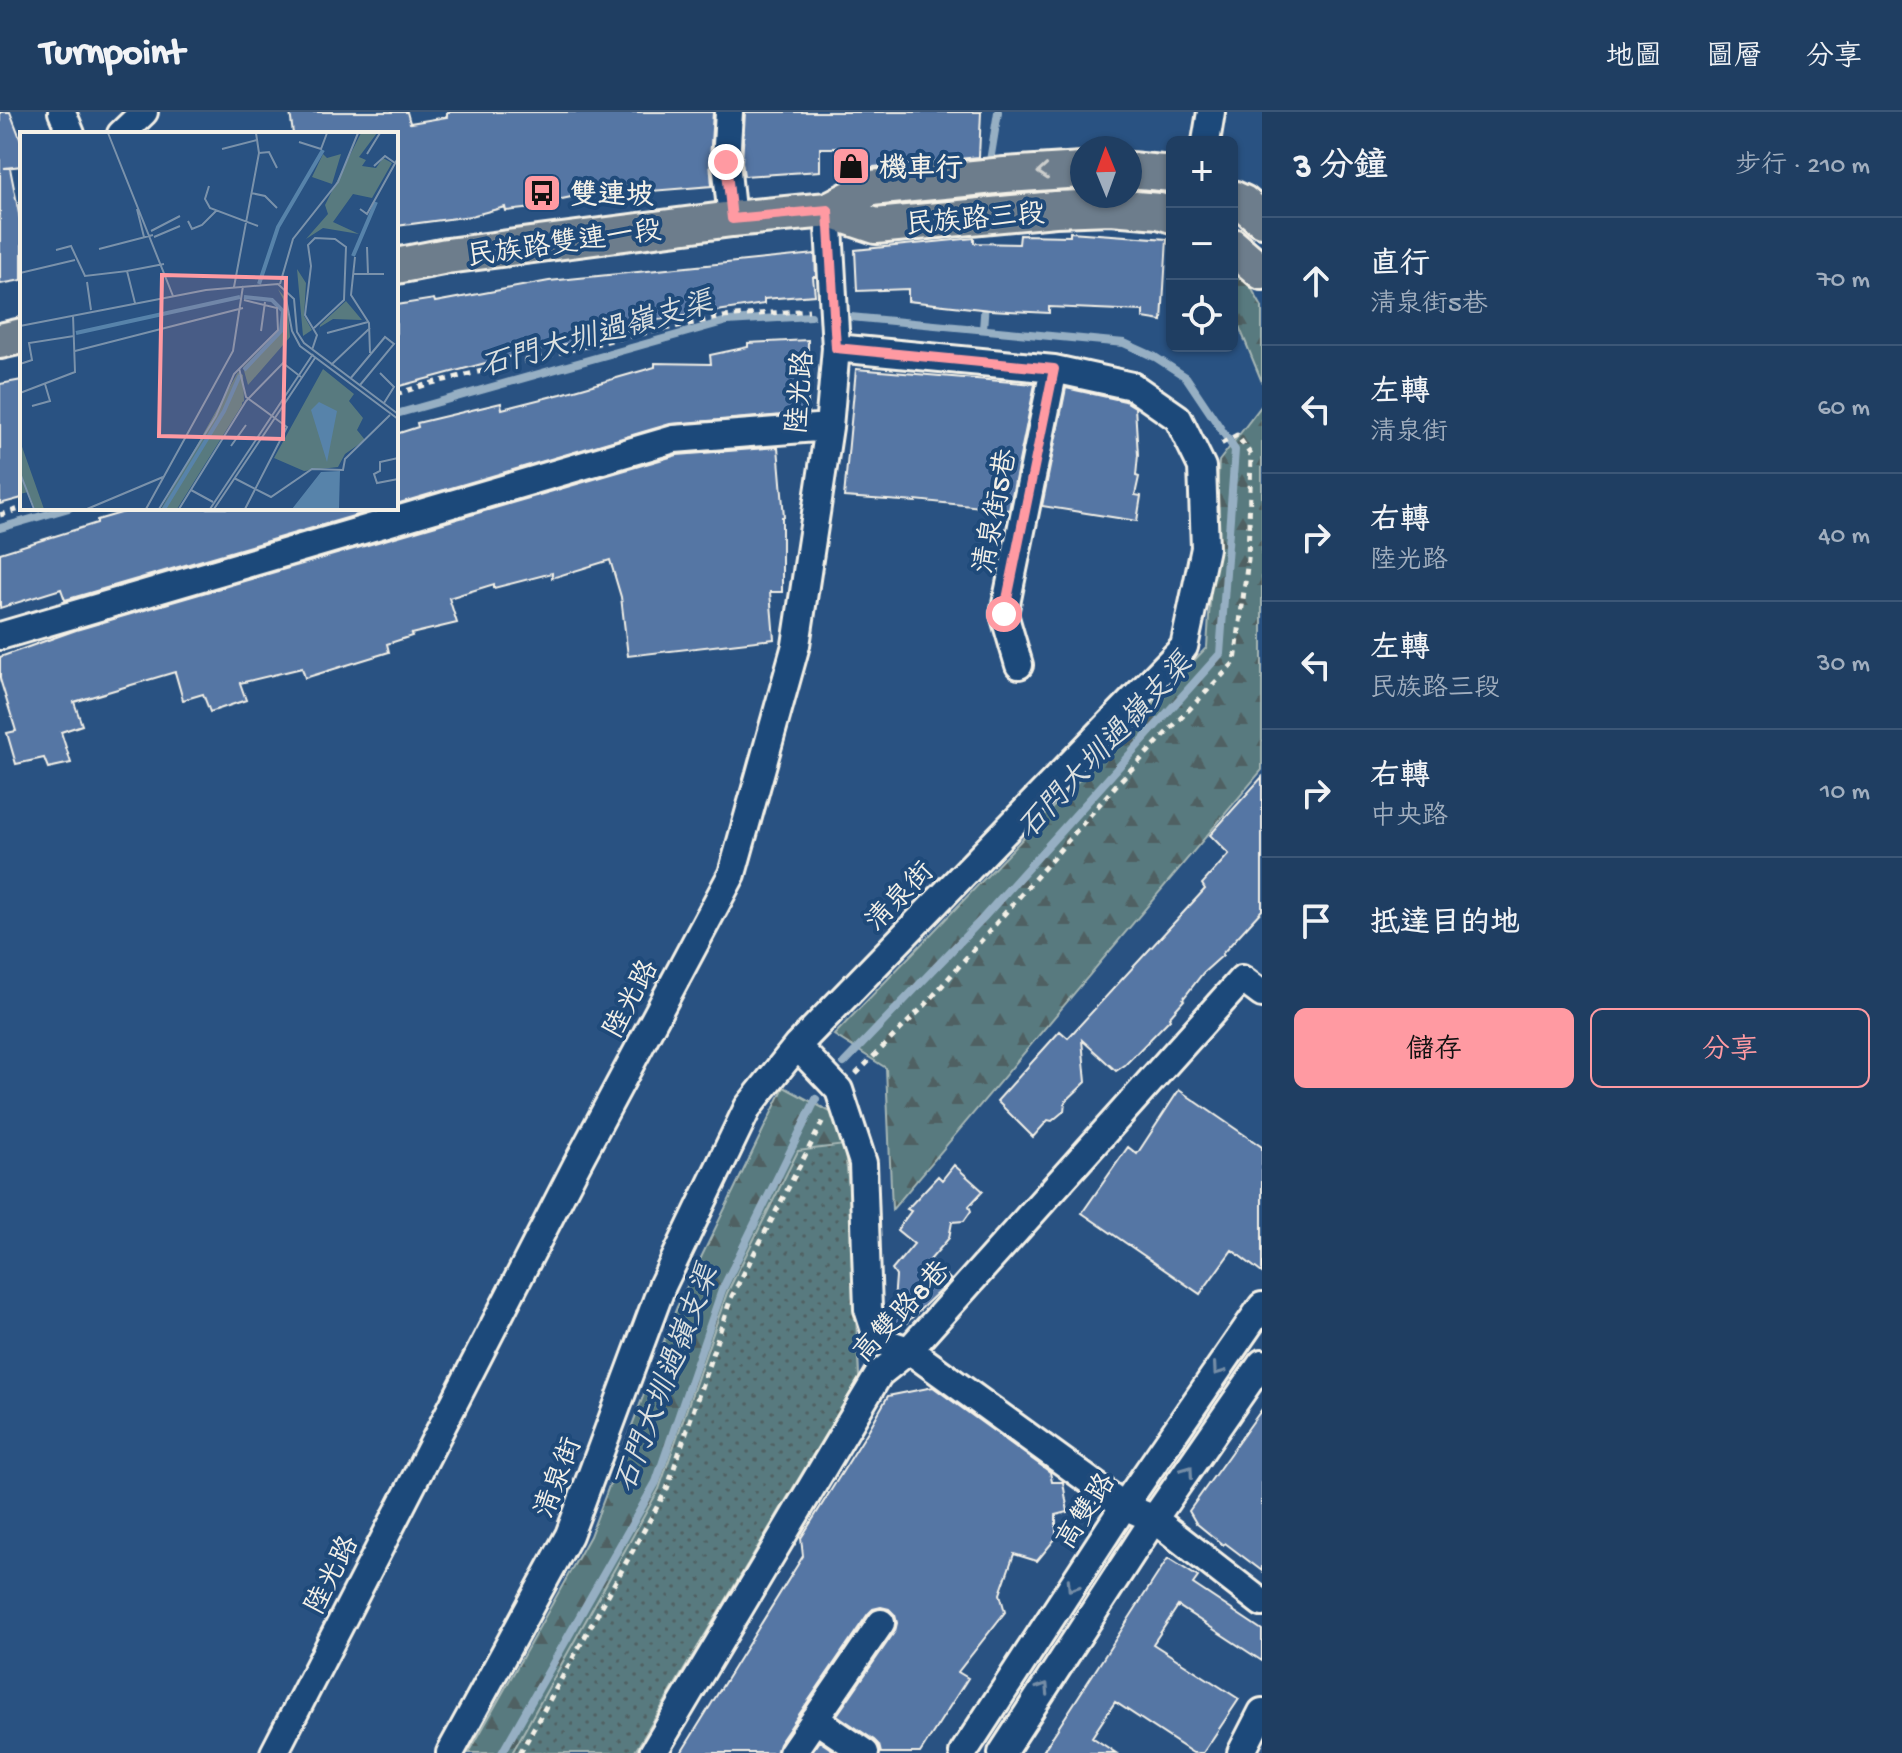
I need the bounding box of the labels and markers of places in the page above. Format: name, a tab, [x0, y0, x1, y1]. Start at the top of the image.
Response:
shop icon: 機車行	[830, 145, 872, 187]
place label: 機車行	[879, 152, 963, 187]
bus stop icon: 雙連坡	[521, 172, 563, 214]
place label: 雙連坡	[570, 179, 654, 214]

